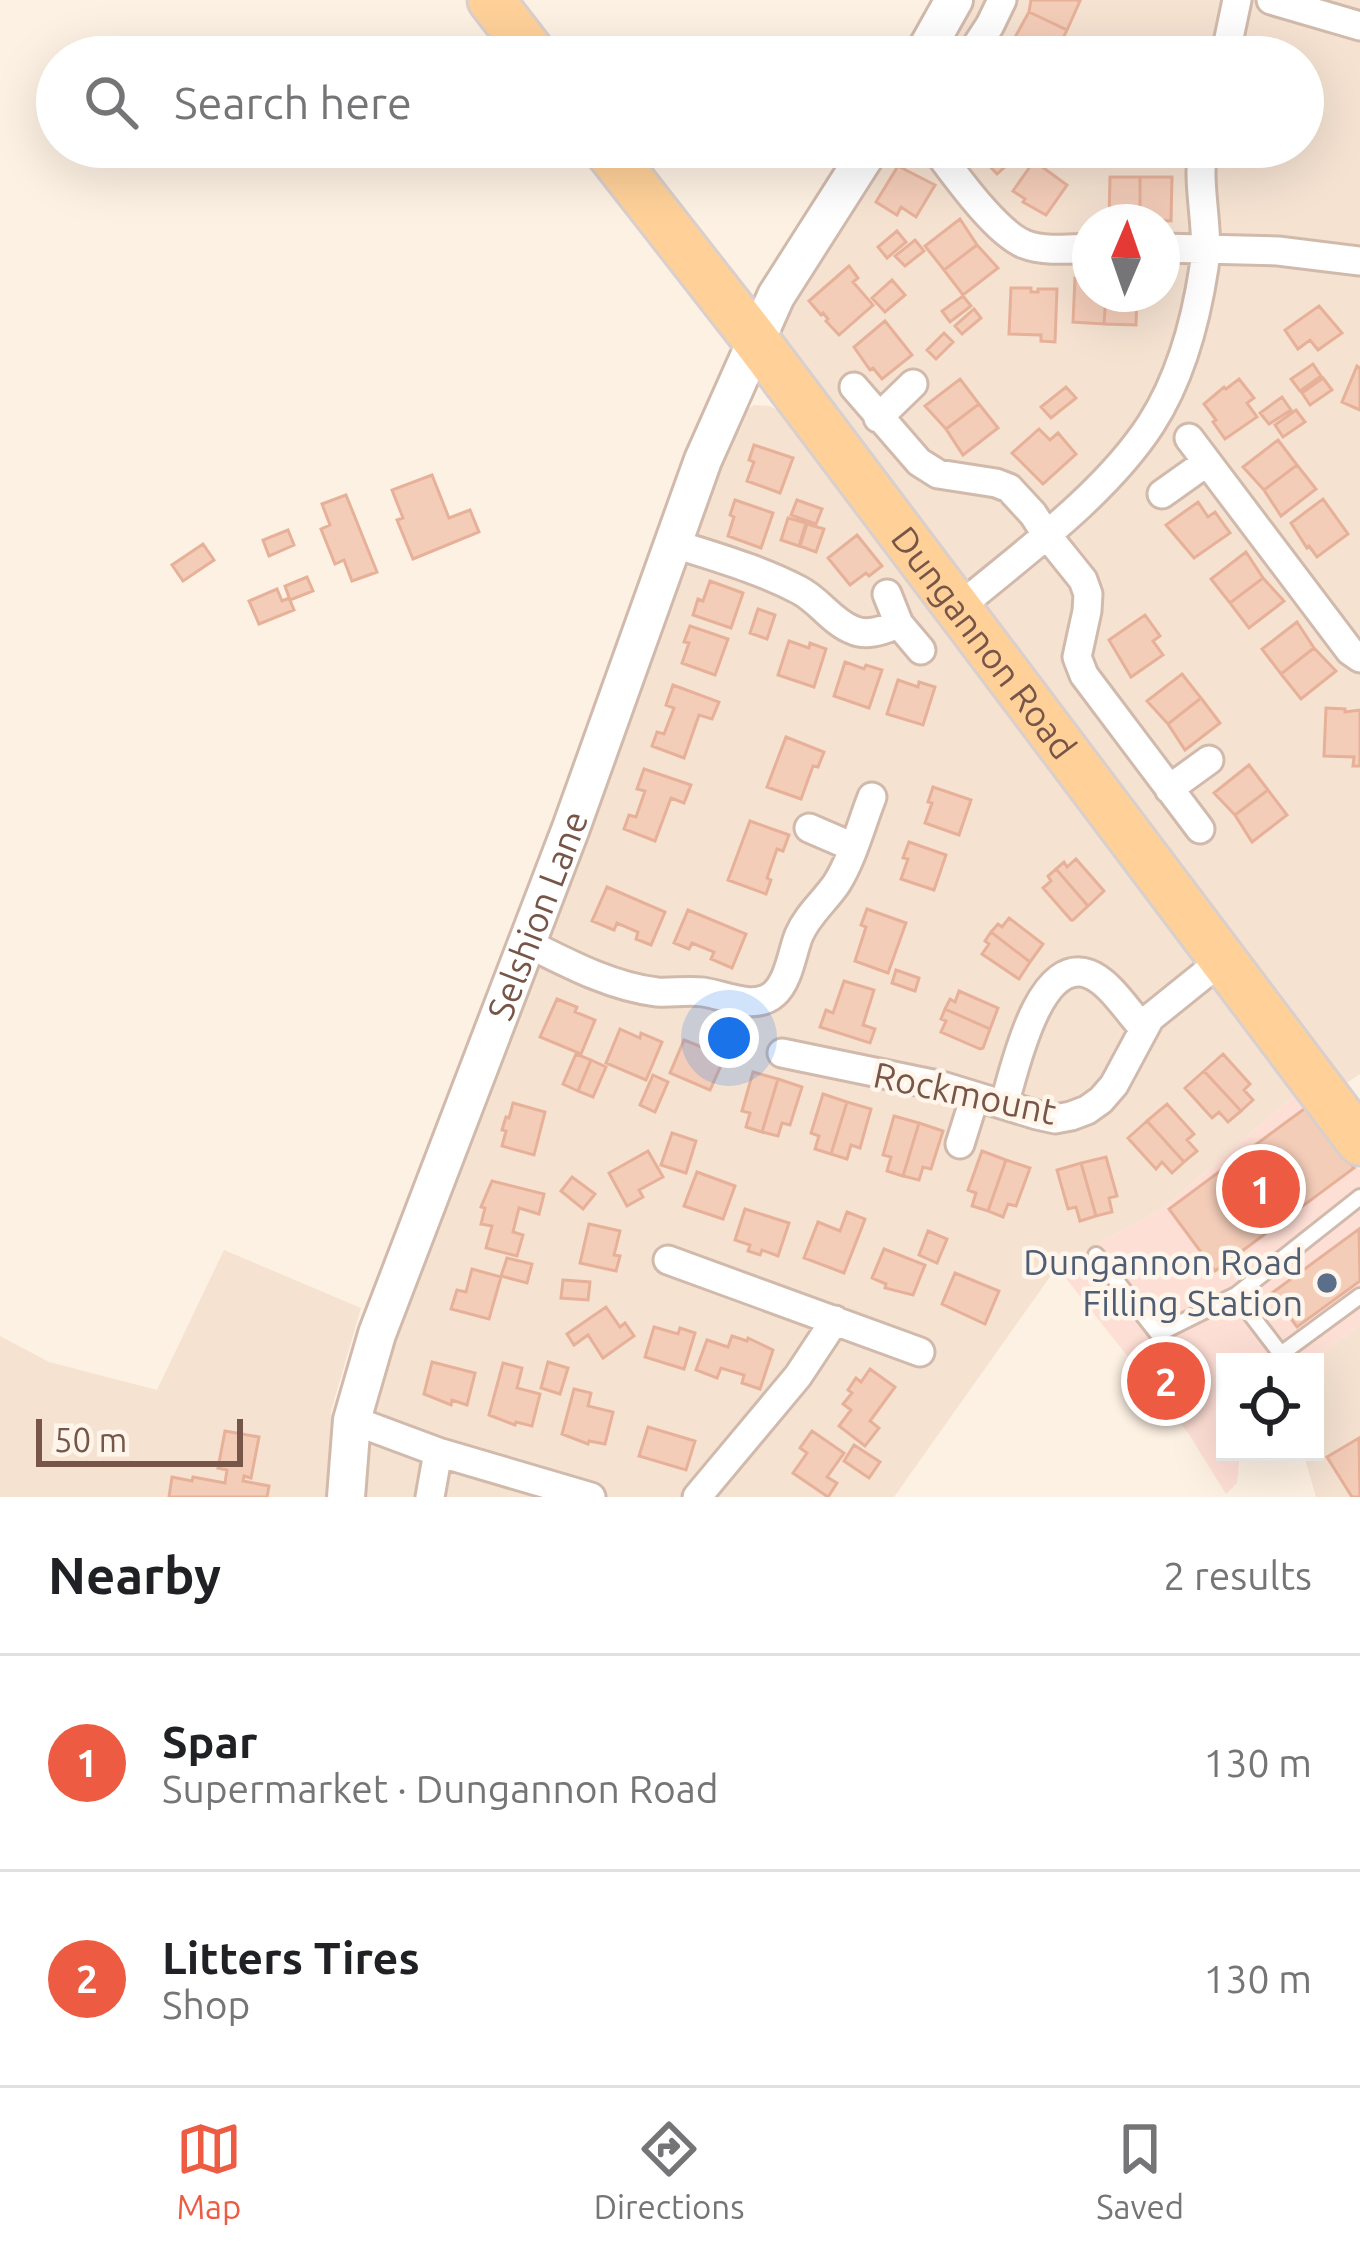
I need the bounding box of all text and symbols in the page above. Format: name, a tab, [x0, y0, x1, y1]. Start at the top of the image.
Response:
search box	[36, 36, 1324, 168]
icon: search	[78, 69, 144, 135]
text: Search here	[174, 77, 412, 128]
north arrow	[1072, 204, 1180, 312]
street label: Dungannon Road	[884, 518, 1085, 767]
street label: Selshion Lane	[478, 805, 595, 1026]
your location	[699, 1008, 759, 1068]
street label: Rockmount	[870, 1053, 1060, 1132]
pin: 1	[1222, 1144, 1300, 1234]
place label: Dungannon Road Filling Station	[1023, 1241, 1303, 1323]
marker: Dungannon Road Filling Station	[1314, 1270, 1340, 1296]
pin: 2	[1127, 1336, 1205, 1426]
map controls	[1216, 1353, 1324, 1461]
button: locate	[1216, 1353, 1324, 1461]
scale bar	[36, 1413, 243, 1466]
text: 50 m	[54, 1421, 127, 1458]
text: Nearby	[48, 1546, 221, 1604]
text: 2 results	[1163, 1554, 1312, 1597]
text: Spar	[162, 1716, 257, 1767]
text: 1	[76, 1741, 98, 1784]
text: 130 m	[1203, 1741, 1312, 1784]
text: Supermarket · Dungannon Road	[162, 1767, 719, 1810]
text: Litters Tires	[162, 1932, 420, 1983]
text: 2	[76, 1957, 98, 2000]
text: 130 m	[1203, 1957, 1312, 2000]
text: Shop	[162, 1983, 250, 2026]
tab: Map	[176, 2116, 242, 2225]
tab: Directions	[594, 2116, 744, 2225]
tab: Saved	[1096, 2116, 1184, 2225]

